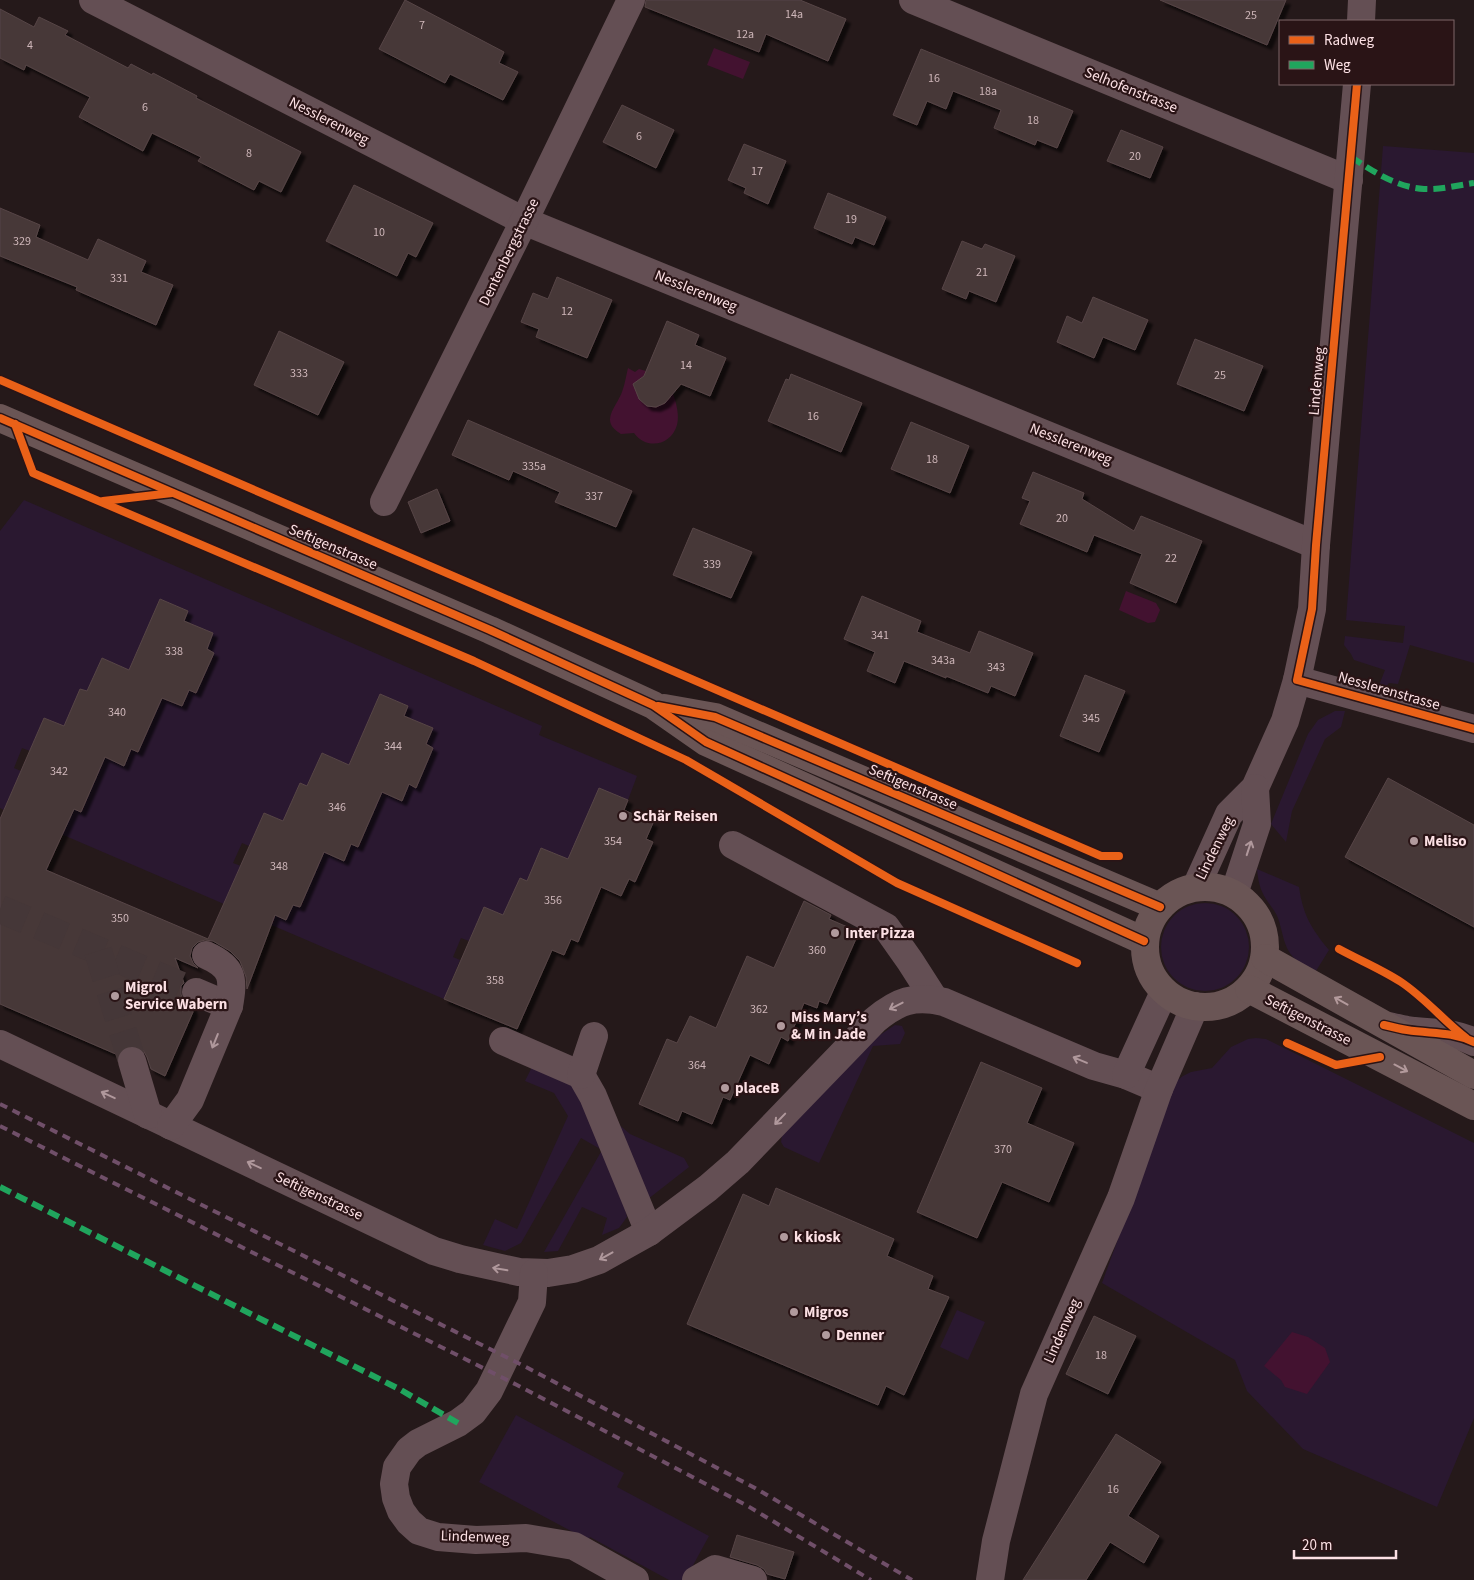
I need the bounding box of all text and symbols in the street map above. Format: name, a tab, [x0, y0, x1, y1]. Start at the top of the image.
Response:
house number: 14a	[785, 6, 803, 23]
house number: 25	[1245, 7, 1257, 24]
house number: 7	[419, 17, 425, 34]
legend	[1279, 20, 1454, 85]
house number: 12a	[736, 26, 754, 43]
text: Radweg	[1324, 30, 1374, 51]
house number: 4	[27, 37, 33, 54]
text: Weg	[1324, 55, 1351, 76]
street label: Selhofenstrasse	[1081, 62, 1181, 118]
house number: 16	[928, 70, 940, 87]
house number: 18a	[979, 83, 997, 100]
street label: Nesslerenweg	[285, 92, 373, 150]
house number: 6	[142, 99, 148, 116]
house number: 18	[1027, 112, 1039, 129]
house number: 6	[636, 128, 642, 145]
house number: 8	[246, 145, 252, 162]
house number: 20	[1129, 148, 1141, 165]
house number: 17	[751, 163, 763, 180]
street label: Dentenbergstrasse	[474, 195, 544, 309]
house number: 19	[845, 211, 857, 228]
house number: 10	[373, 224, 385, 241]
house number: 329	[13, 233, 31, 250]
house number: 21	[976, 264, 988, 281]
street label: Nesslerenweg	[652, 265, 741, 317]
house number: 331	[110, 270, 128, 287]
house number: 12	[561, 303, 573, 320]
street label: Lindenweg	[1304, 345, 1330, 416]
house number: 14	[680, 357, 692, 374]
house number: 333	[290, 365, 308, 382]
house number: 25	[1214, 367, 1226, 384]
house number: 16	[807, 408, 819, 425]
street label: Nesslerenweg	[1027, 418, 1116, 470]
house number: 18	[926, 451, 938, 468]
house number: 335a	[522, 458, 546, 475]
house number: 337	[585, 488, 603, 505]
house number: 20	[1056, 510, 1068, 527]
street label: Seftigenstrasse	[285, 519, 381, 575]
house number: 22	[1165, 550, 1177, 567]
house number: 339	[703, 556, 721, 573]
house number: 341	[871, 627, 889, 644]
house number: 338	[165, 643, 183, 660]
house number: 343a	[931, 652, 955, 669]
house number: 343	[987, 659, 1005, 676]
street label: Nesslerenstrasse	[1336, 666, 1442, 716]
house number: 340	[108, 704, 126, 721]
house number: 345	[1082, 710, 1100, 727]
house number: 344	[384, 738, 402, 755]
street label: Seftigenstrasse	[865, 759, 961, 815]
house number: 342	[50, 763, 68, 780]
house number: 346	[328, 799, 346, 816]
place label: Schär Reisen	[633, 806, 718, 827]
marker: Schär Reisen	[617, 810, 629, 822]
street label: Lindenweg	[1190, 812, 1240, 883]
place label: Meliso	[1424, 831, 1467, 852]
house number: 354	[604, 833, 622, 850]
marker: Meliso	[1408, 835, 1420, 847]
one-way arrow	[1245, 840, 1255, 856]
house number: 348	[270, 858, 288, 875]
house number: 356	[544, 892, 562, 909]
house number: 350	[111, 910, 129, 927]
place label: Inter Pizza	[845, 923, 915, 944]
marker: Inter Pizza	[829, 927, 841, 939]
house number: 360	[808, 942, 826, 959]
house number: 358	[486, 972, 504, 989]
place label: Migrol Service Wabern	[125, 977, 227, 1015]
street label: Seftigenstrasse	[1261, 989, 1355, 1051]
marker: Migrol Service Wabern	[109, 990, 121, 1002]
one-way arrow	[1334, 996, 1349, 1006]
house number: 362	[750, 1001, 768, 1018]
one-way arrow	[889, 1002, 904, 1011]
place label: Miss Mary’s & M in Jade	[791, 1007, 867, 1045]
marker: Miss Mary’s & M in Jade	[775, 1020, 787, 1032]
one-way arrow	[210, 1032, 219, 1048]
one-way arrow	[1073, 1054, 1088, 1064]
house number: 364	[688, 1057, 706, 1074]
one-way arrow	[1393, 1063, 1408, 1073]
place label: placeB	[735, 1078, 779, 1099]
marker: placeB	[719, 1082, 731, 1094]
one-way arrow	[101, 1090, 116, 1100]
one-way arrow	[774, 1112, 786, 1125]
house number: 370	[994, 1141, 1012, 1158]
one-way arrow	[247, 1160, 262, 1169]
street label: Seftigenstrasse	[272, 1167, 366, 1225]
place label: k kiosk	[794, 1227, 841, 1248]
marker: k kiosk	[778, 1231, 790, 1243]
one-way arrow	[599, 1252, 614, 1261]
one-way arrow	[492, 1263, 508, 1273]
street label: Lindenweg	[1038, 1295, 1086, 1367]
place label: Migros	[804, 1302, 849, 1323]
marker: Migros	[788, 1306, 800, 1318]
place label: Denner	[836, 1325, 884, 1346]
marker: Denner	[820, 1329, 832, 1341]
house number: 18	[1095, 1347, 1107, 1364]
house number: 16	[1107, 1481, 1119, 1498]
street label: Lindenweg	[440, 1525, 510, 1549]
scale bar	[1294, 1528, 1396, 1560]
text: 20 m	[1302, 1535, 1332, 1556]

